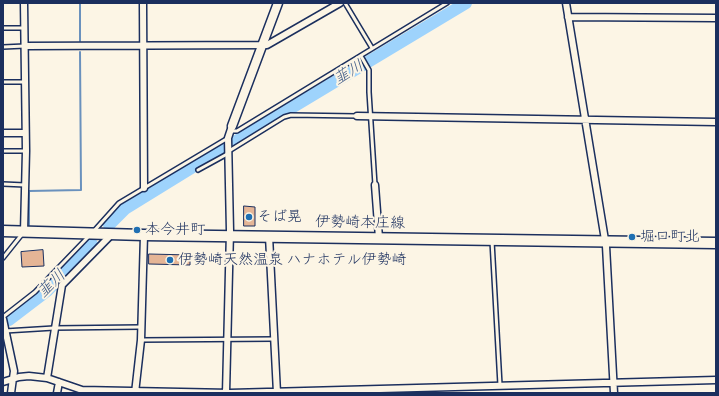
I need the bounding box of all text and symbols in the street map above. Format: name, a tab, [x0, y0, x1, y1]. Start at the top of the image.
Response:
water label: 韮川	[330, 57, 368, 89]
place label: そば晃	[257, 208, 302, 226]
marker: そば晃	[244, 212, 254, 222]
street label: 伊勢崎本庄線	[315, 213, 405, 233]
place label: 本今井町	[145, 221, 205, 239]
marker: 本今井町	[132, 225, 142, 235]
place label: 堀口町北	[640, 228, 700, 246]
marker: 堀口町北	[627, 232, 637, 242]
place label: 伊勢崎天然温泉 ハナホテル伊勢崎	[178, 251, 406, 269]
marker: 伊勢崎天然温泉 ハナホテル伊勢崎	[165, 255, 175, 265]
water label: 韮川	[34, 266, 70, 302]

